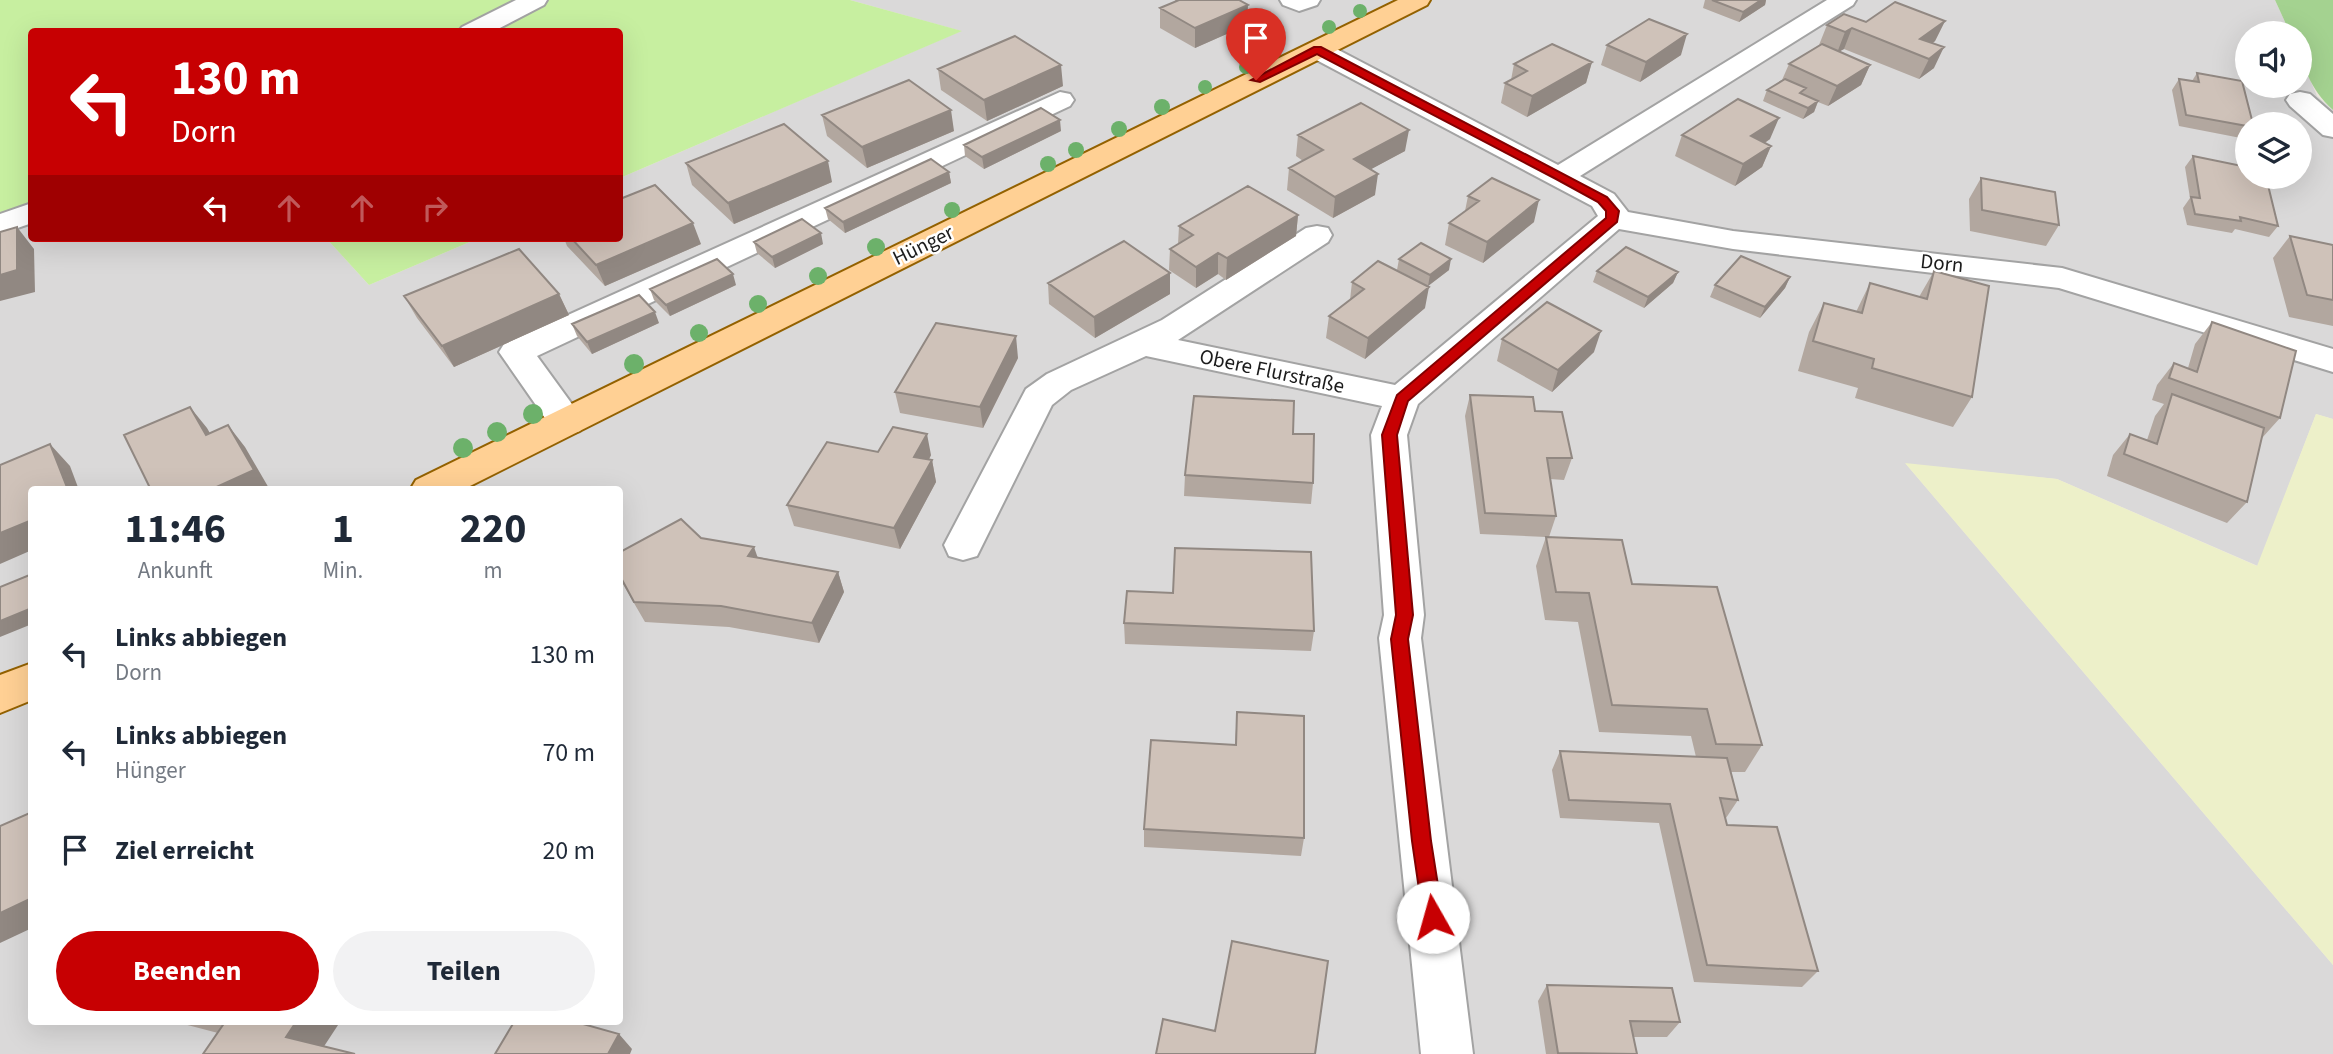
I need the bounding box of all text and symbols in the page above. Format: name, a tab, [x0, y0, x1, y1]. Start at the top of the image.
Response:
pin	[1226, 8, 1286, 80]
icon: arrive	[1237, 19, 1275, 57]
map controls	[2235, 21, 2312, 189]
button: sound	[2235, 21, 2312, 98]
text: 130 m	[171, 44, 300, 114]
icon: left	[56, 56, 147, 147]
text: Dorn	[171, 109, 237, 155]
button: layers	[2235, 112, 2312, 189]
icon: left	[197, 189, 235, 227]
icon: ahead	[270, 189, 308, 227]
icon: ahead	[343, 189, 381, 227]
icon: right	[416, 189, 454, 227]
street label: Hünger	[887, 217, 959, 273]
street label: Dorn	[1919, 246, 1965, 280]
street label: Obere Flurstraße	[1197, 341, 1347, 401]
text: 11:46	[125, 499, 226, 559]
text: 1	[332, 499, 354, 559]
text: 220	[460, 499, 526, 559]
text: Ankunft	[138, 554, 213, 587]
text: Min.	[323, 554, 363, 587]
text: m	[484, 554, 503, 587]
text: Links abbiegen	[115, 619, 287, 656]
icon: left	[56, 635, 94, 673]
text: 130 m	[529, 636, 595, 673]
text: Dorn	[115, 656, 162, 689]
text: Links abbiegen	[115, 717, 287, 754]
icon: left	[56, 733, 94, 771]
text: 70 m	[542, 734, 595, 771]
text: Hünger	[115, 754, 186, 787]
icon: arrive	[56, 831, 94, 869]
text: Ziel erreicht	[115, 832, 254, 869]
text: 20 m	[542, 832, 595, 869]
position arrow	[1396, 880, 1470, 954]
button: Beenden	[56, 931, 319, 1011]
button: Teilen	[333, 931, 595, 1011]

